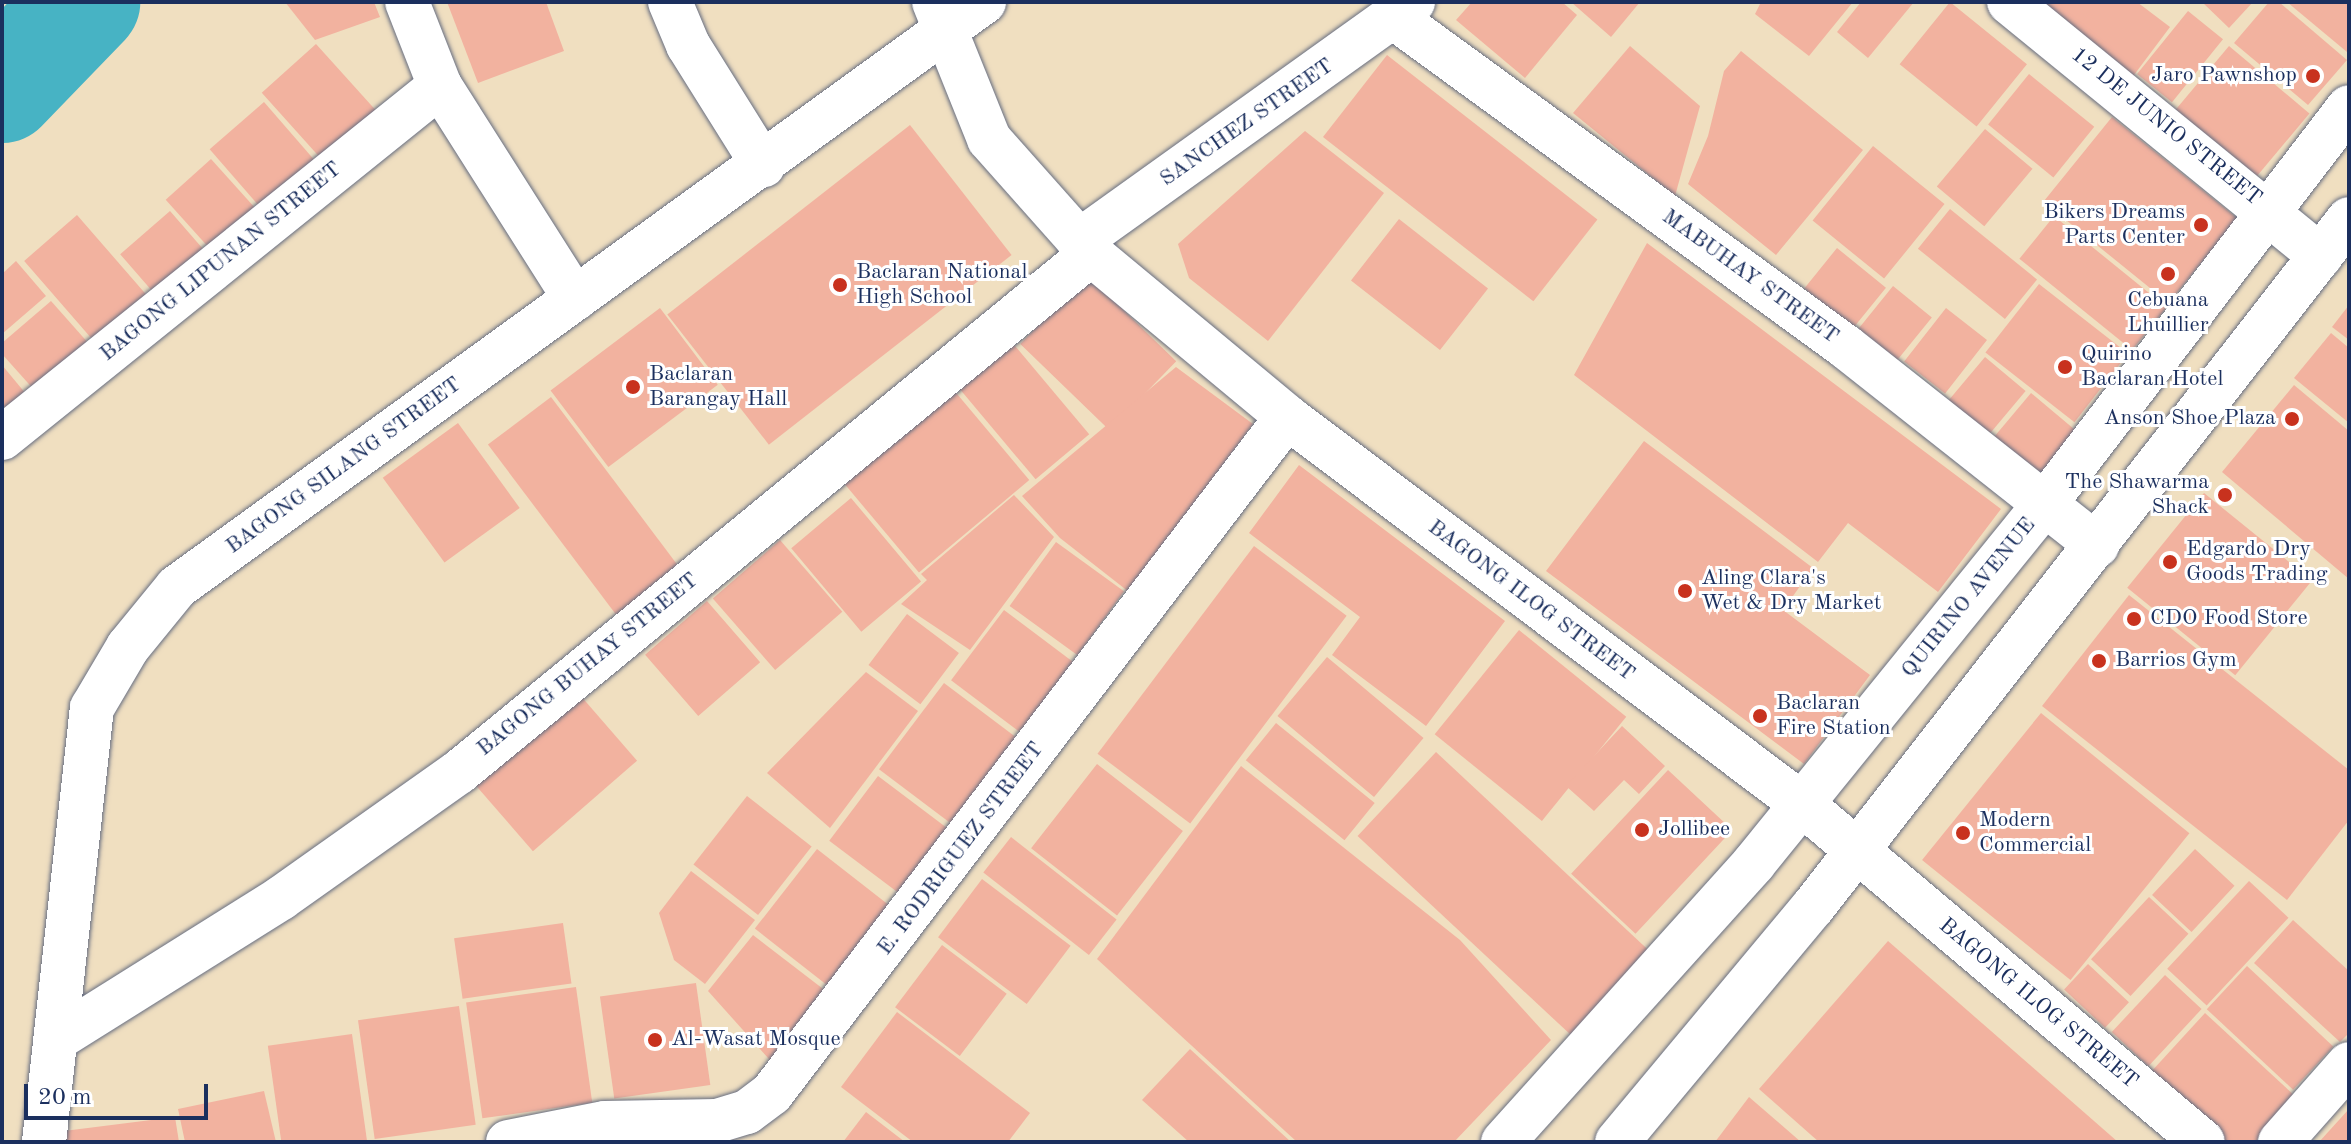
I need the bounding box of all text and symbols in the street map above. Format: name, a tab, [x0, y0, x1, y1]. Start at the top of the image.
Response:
street label: 12 DE JUNIO STREET	[2065, 42, 2267, 212]
street label: SANCHEZ STREET	[1155, 53, 1339, 193]
place label: Jaro Pawnshop	[2151, 63, 2297, 89]
marker: Jaro Pawnshop	[2304, 67, 2322, 85]
street label: BAGONG LIPUNAN STREET	[95, 157, 347, 367]
place label: Bikers Dreams Parts Center	[2043, 199, 2185, 250]
street label: MABUHAY STREET	[1657, 204, 1843, 350]
marker: Bikers Dreams Parts Center	[2192, 216, 2210, 234]
place label: Baclaran National High School	[856, 259, 1027, 310]
marker: Cebuana Lhuillier	[2159, 265, 2177, 283]
marker: Baclaran National High School	[831, 276, 849, 294]
place label: Cebuana Lhuillier	[2127, 287, 2209, 338]
place label: Quirino Baclaran Hotel	[2081, 341, 2223, 392]
marker: Quirino Baclaran Hotel	[2056, 358, 2074, 376]
place label: Baclaran Barangay Hall	[649, 361, 787, 412]
street label: BAGONG SILANG STREET	[221, 372, 467, 560]
marker: Baclaran Barangay Hall	[624, 378, 642, 396]
place label: Anson Shoe Plaza	[2104, 406, 2276, 432]
marker: Anson Shoe Plaza	[2283, 410, 2301, 428]
place label: The Shawarma Shack	[2065, 469, 2209, 520]
marker: The Shawarma Shack	[2216, 486, 2234, 504]
street label: QUIRINO AVENUE	[1896, 512, 2042, 684]
street label: BAGONG ILOG STREET	[1422, 515, 1640, 687]
place label: Edgardo Dry Goods Trading	[2186, 536, 2328, 588]
marker: Edgardo Dry Goods Trading	[2161, 553, 2179, 571]
place label: Aling Clara's Wet & Dry Market	[1701, 565, 1881, 616]
street label: BAGONG BUHAY STREET	[472, 568, 704, 762]
marker: Aling Clara's Wet & Dry Market	[1676, 582, 1694, 600]
place label: CDO Food Store	[2150, 606, 2308, 632]
marker: CDO Food Store	[2125, 610, 2143, 628]
place label: Barrios Gym	[2115, 648, 2237, 674]
marker: Barrios Gym	[2090, 652, 2108, 670]
place label: Baclaran Fire Station	[1776, 690, 1891, 742]
marker: Baclaran Fire Station	[1751, 707, 1769, 725]
street label: E. RODRIGUEZ STREET	[872, 737, 1050, 961]
place label: Modern Commercial	[1979, 807, 2091, 858]
place label: Jollibee	[1658, 817, 1730, 843]
marker: Jollibee	[1633, 821, 1651, 839]
marker: Modern Commercial	[1954, 824, 1972, 842]
street label: BAGONG ILOG STREET	[1933, 913, 2143, 1095]
place label: Al-Wasat Mosque	[671, 1027, 841, 1053]
marker: Al-Wasat Mosque	[646, 1031, 664, 1049]
scale bar	[28, 1068, 212, 1118]
text: 20 m	[38, 1086, 92, 1110]

